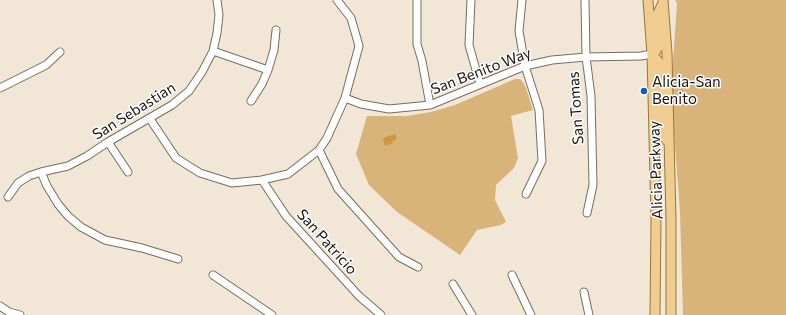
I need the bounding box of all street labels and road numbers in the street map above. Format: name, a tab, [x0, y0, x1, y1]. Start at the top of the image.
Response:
street label: San Benito Way	[428, 44, 534, 98]
street label: San Tomas	[564, 71, 588, 145]
street label: San Sebastian	[89, 78, 179, 144]
street label: Alicia Parkway	[645, 120, 667, 220]
street label: San Patricio	[293, 206, 361, 278]

